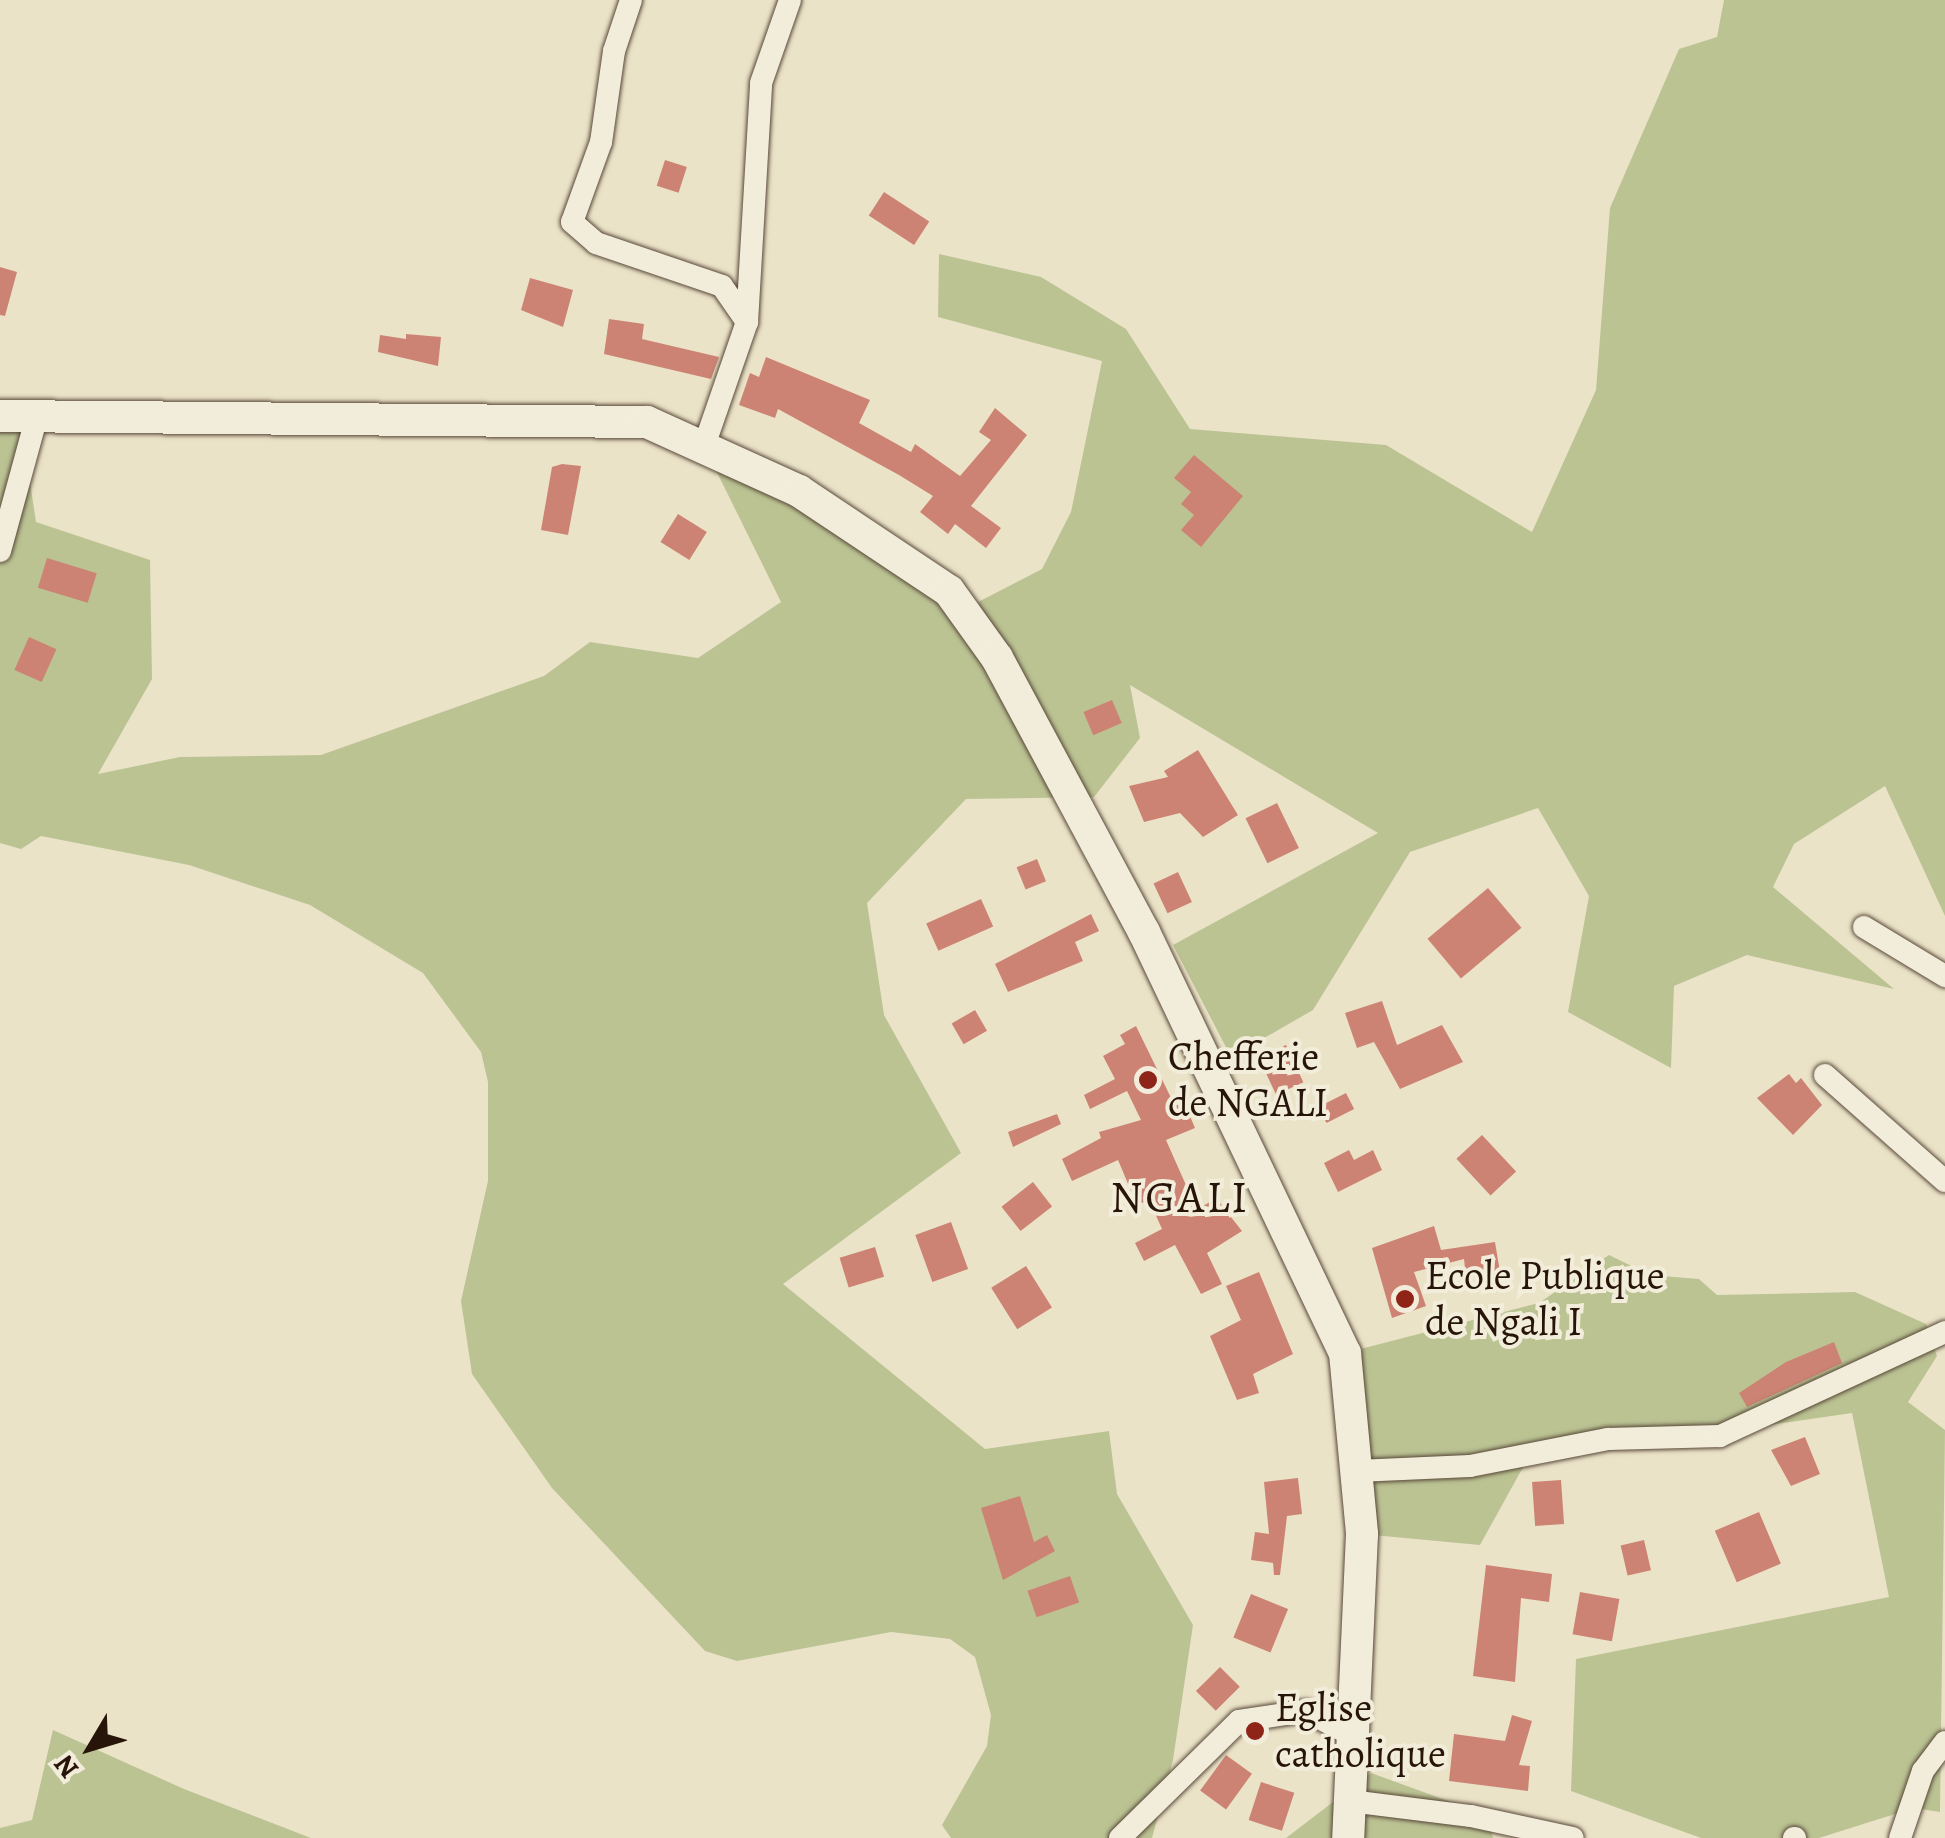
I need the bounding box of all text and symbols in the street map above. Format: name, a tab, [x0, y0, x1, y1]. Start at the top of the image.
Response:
place label: Chefferie de NGALI	[1168, 1033, 1328, 1127]
marker: Chefferie de NGALI	[1137, 1069, 1159, 1091]
district label: NGALI	[1110, 1171, 1250, 1225]
place label: Ecole Publique de Ngali I	[1425, 1252, 1665, 1346]
marker: Ecole Publique de Ngali I	[1394, 1288, 1416, 1310]
place label: Eglise catholique	[1275, 1684, 1446, 1778]
north arrow	[40, 1698, 140, 1798]
marker: Eglise catholique	[1244, 1720, 1266, 1742]
text: N	[45, 1747, 88, 1786]

